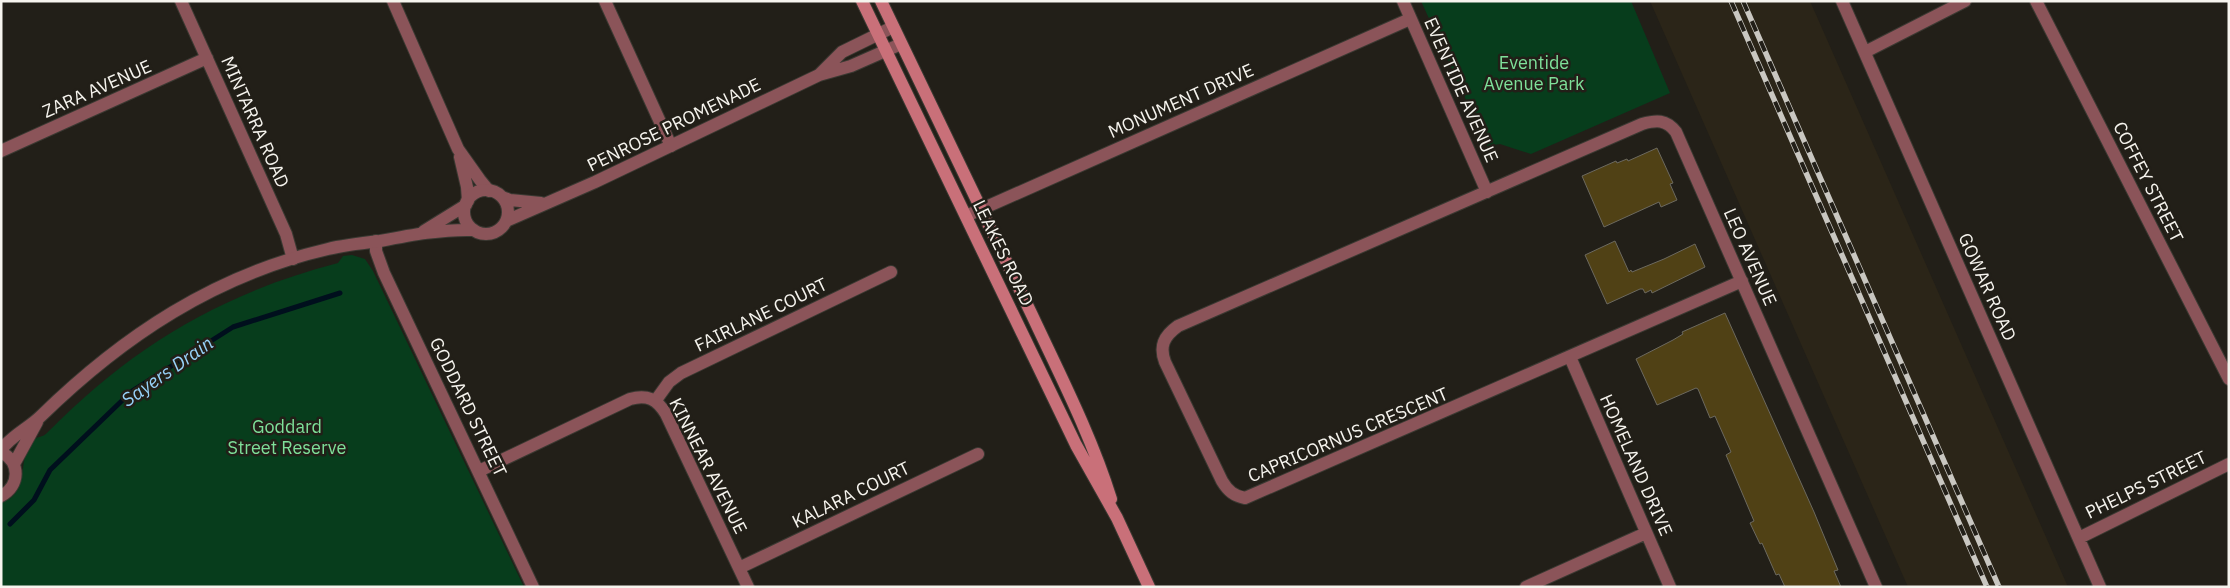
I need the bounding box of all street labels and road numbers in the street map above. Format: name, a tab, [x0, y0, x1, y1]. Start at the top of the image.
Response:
street label: EVENTIDE AVENUE	[1419, 14, 1504, 166]
street label: MINTARRA ROAD	[216, 53, 295, 191]
street label: ZARA AVENUE	[39, 54, 155, 123]
street label: MONUMENT DRIVE	[1104, 58, 1257, 143]
street label: PENROSE PROMENADE	[583, 72, 764, 177]
street label: COFFEY STREET	[2108, 118, 2189, 246]
street label: LEAKES ROAD	[968, 196, 1039, 310]
street label: LEO AVENUE	[1719, 205, 1782, 309]
street label: GOWAR ROAD	[1953, 229, 2022, 344]
street label: FAIRLANE COURT	[690, 272, 831, 357]
street label: GODDARD STREET	[425, 333, 512, 480]
street label: CAPRICORNUS CRESCENT	[1244, 382, 1451, 487]
street label: HOMELAND DRIVE	[1595, 390, 1678, 539]
street label: KINNEAR AVENUE	[664, 394, 753, 538]
street label: PHELPS STREET	[2081, 445, 2210, 524]
street label: KALARA COURT	[788, 456, 914, 533]

